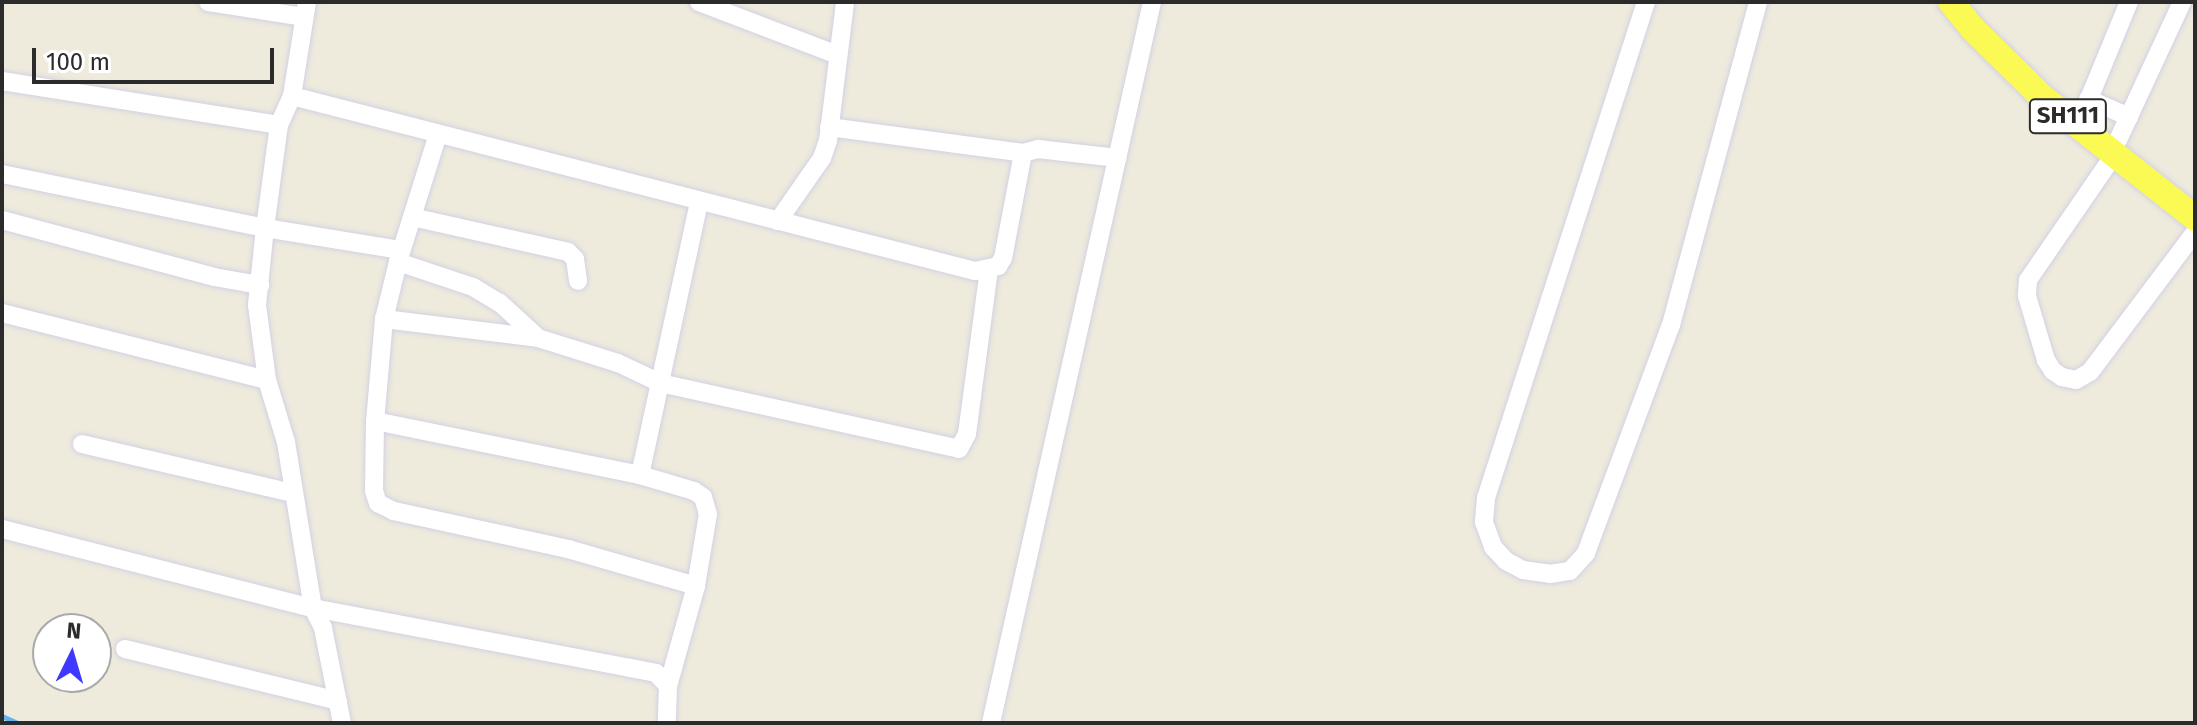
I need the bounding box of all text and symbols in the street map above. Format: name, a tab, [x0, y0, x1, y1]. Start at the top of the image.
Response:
scale bar	[36, 32, 278, 82]
text: 100 m	[46, 48, 110, 76]
road number: SH111	[2028, 96, 2108, 136]
north arrow	[32, 613, 112, 693]
text: N	[66, 617, 82, 645]

